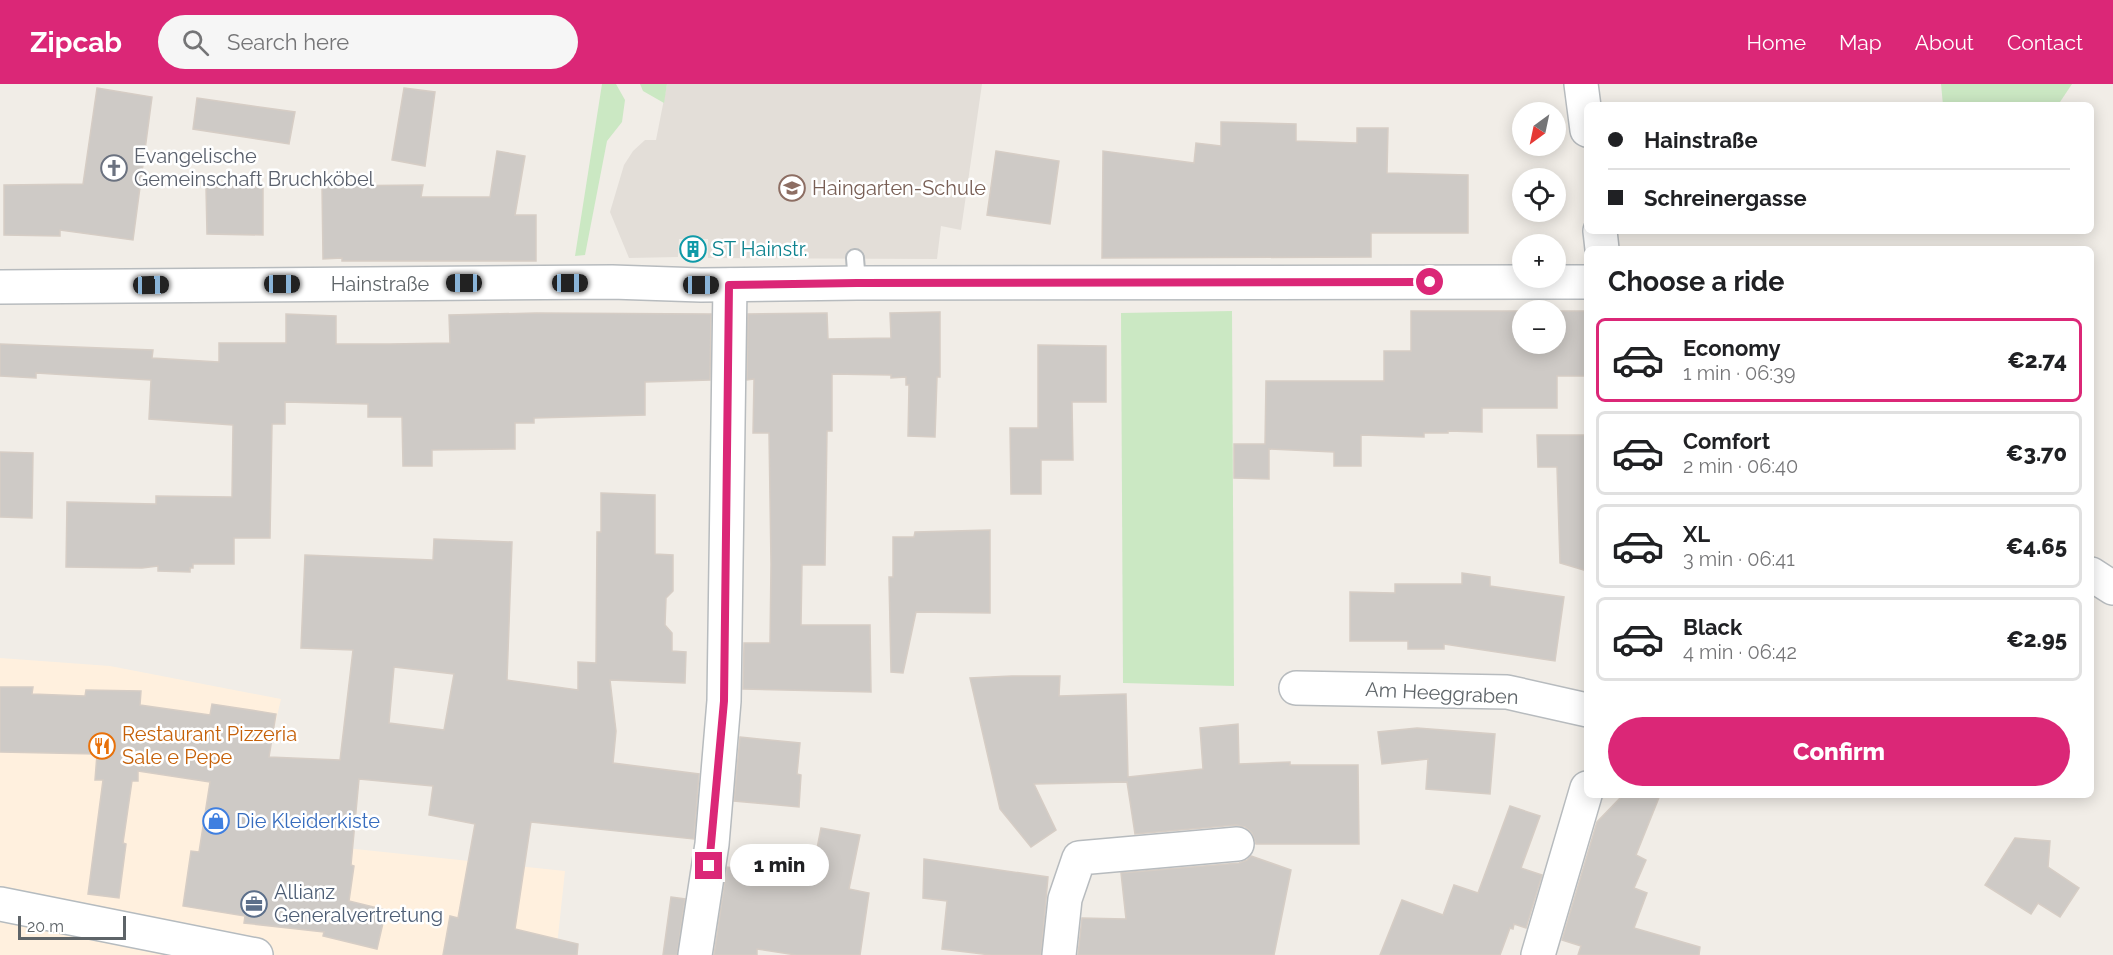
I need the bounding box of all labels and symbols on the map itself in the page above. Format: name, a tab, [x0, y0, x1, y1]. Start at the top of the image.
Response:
north arrow	[1512, 102, 1566, 156]
place label: Evangelische Gemeinschaft Bruchköbel	[134, 144, 375, 191]
church icon: Evangelische Gemeinschaft Bruchköbel	[99, 153, 129, 183]
school or university icon: Haingarten-Schule	[777, 173, 807, 203]
place label: Haingarten-Schule	[812, 176, 986, 200]
building icon: ST Hainstr.	[678, 234, 708, 264]
place label: ST Hainstr.	[712, 237, 808, 261]
route start	[1416, 268, 1443, 295]
street label: Hainstraße	[331, 272, 430, 296]
car	[446, 274, 482, 292]
car	[552, 274, 588, 292]
car	[264, 275, 300, 293]
car	[133, 276, 169, 294]
car	[683, 276, 719, 294]
street label: Am Heeggraben	[1365, 677, 1519, 709]
place label: Restaurant Pizzeria Sale e Pepe	[122, 722, 297, 769]
restaurant icon: Restaurant Pizzeria Sale e Pepe	[87, 731, 117, 761]
shop icon: Die Kleiderkiste	[201, 806, 231, 836]
place label: Die Kleiderkiste	[236, 809, 380, 833]
callout: 1 min	[730, 845, 829, 887]
route end	[695, 852, 722, 879]
place label: Allianz Generalvertretung	[274, 880, 443, 927]
office icon: Allianz Generalvertretung	[239, 889, 269, 919]
scale bar	[18, 913, 126, 940]

